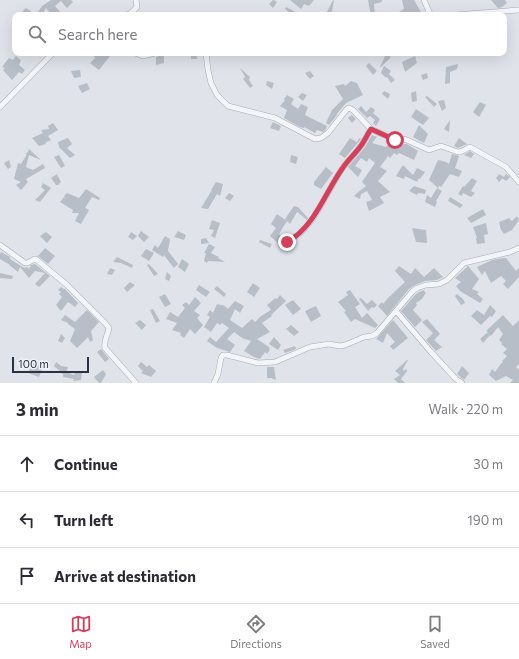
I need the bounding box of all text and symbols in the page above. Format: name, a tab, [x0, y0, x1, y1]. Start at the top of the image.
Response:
search box	[12, 12, 507, 56]
icon: search	[26, 23, 48, 45]
text: Search here	[58, 25, 137, 43]
route start	[386, 131, 404, 149]
route end	[278, 233, 296, 251]
scale bar	[12, 355, 89, 374]
text: 100 m	[18, 357, 49, 370]
text: 3 min	[16, 399, 59, 420]
text: Walk · 220 m	[429, 401, 503, 417]
icon: ahead	[16, 453, 38, 475]
text: Continue	[54, 455, 118, 473]
text: 30 m	[473, 456, 503, 472]
icon: left	[16, 509, 38, 531]
text: Turn left	[54, 511, 113, 529]
text: 190 m	[467, 512, 503, 528]
icon: arrive	[16, 565, 38, 587]
text: Arrive at destination	[54, 567, 196, 585]
tab: Map	[69, 613, 92, 650]
tab: Directions	[230, 613, 282, 650]
tab: Saved	[420, 613, 450, 650]

